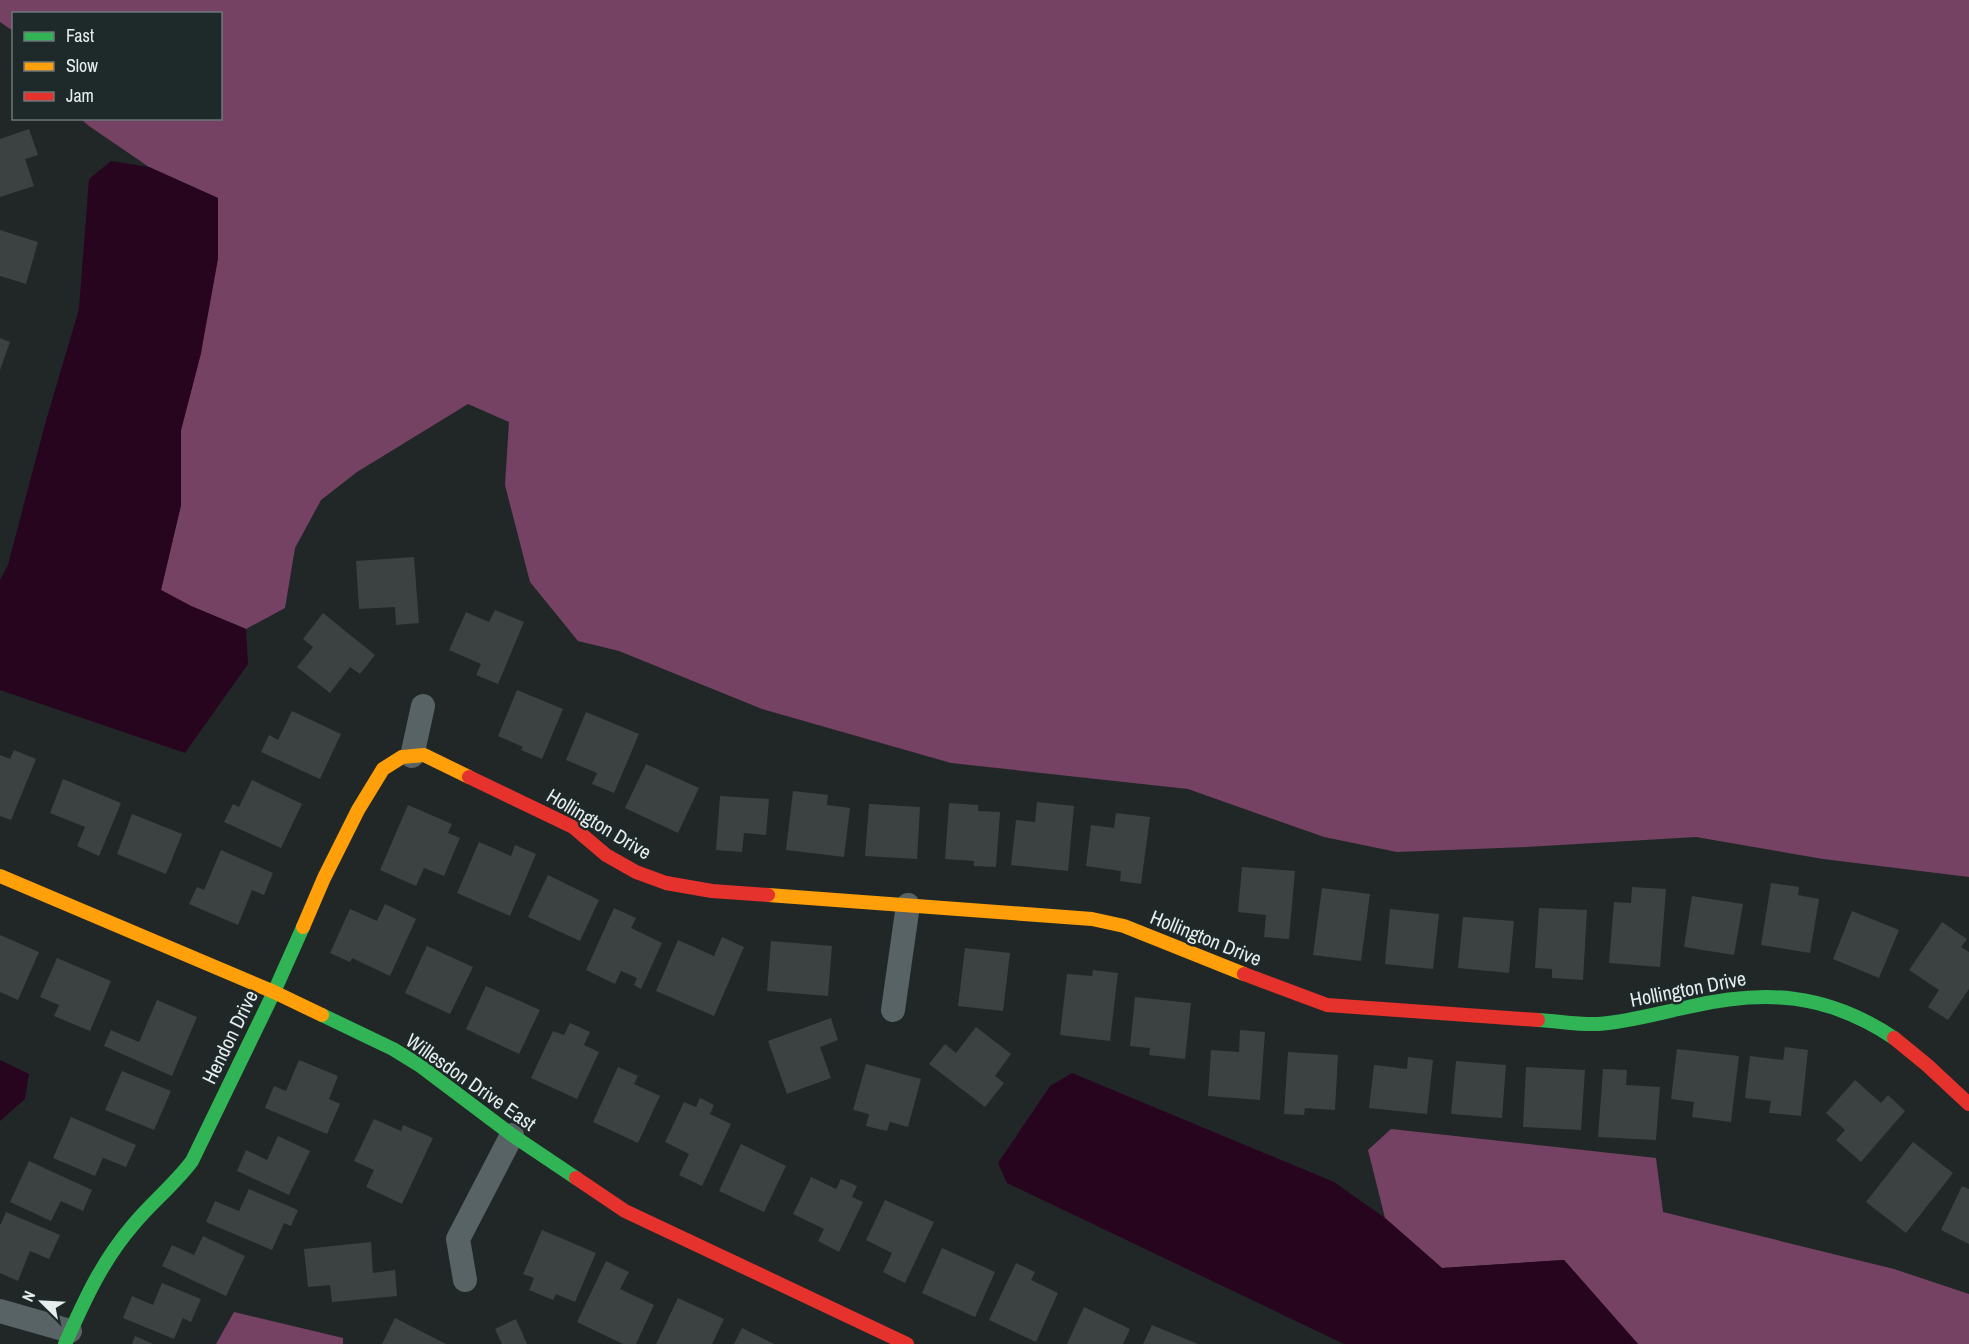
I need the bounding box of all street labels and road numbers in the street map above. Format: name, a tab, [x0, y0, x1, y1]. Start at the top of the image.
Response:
street label: Hollington Drive	[542, 782, 657, 865]
street label: Hollington Drive	[1147, 903, 1266, 972]
street label: Hollington Drive	[1628, 964, 1748, 1013]
street label: Hendon Drive	[195, 985, 264, 1088]
street label: Willesdon Drive East	[401, 1027, 542, 1137]

